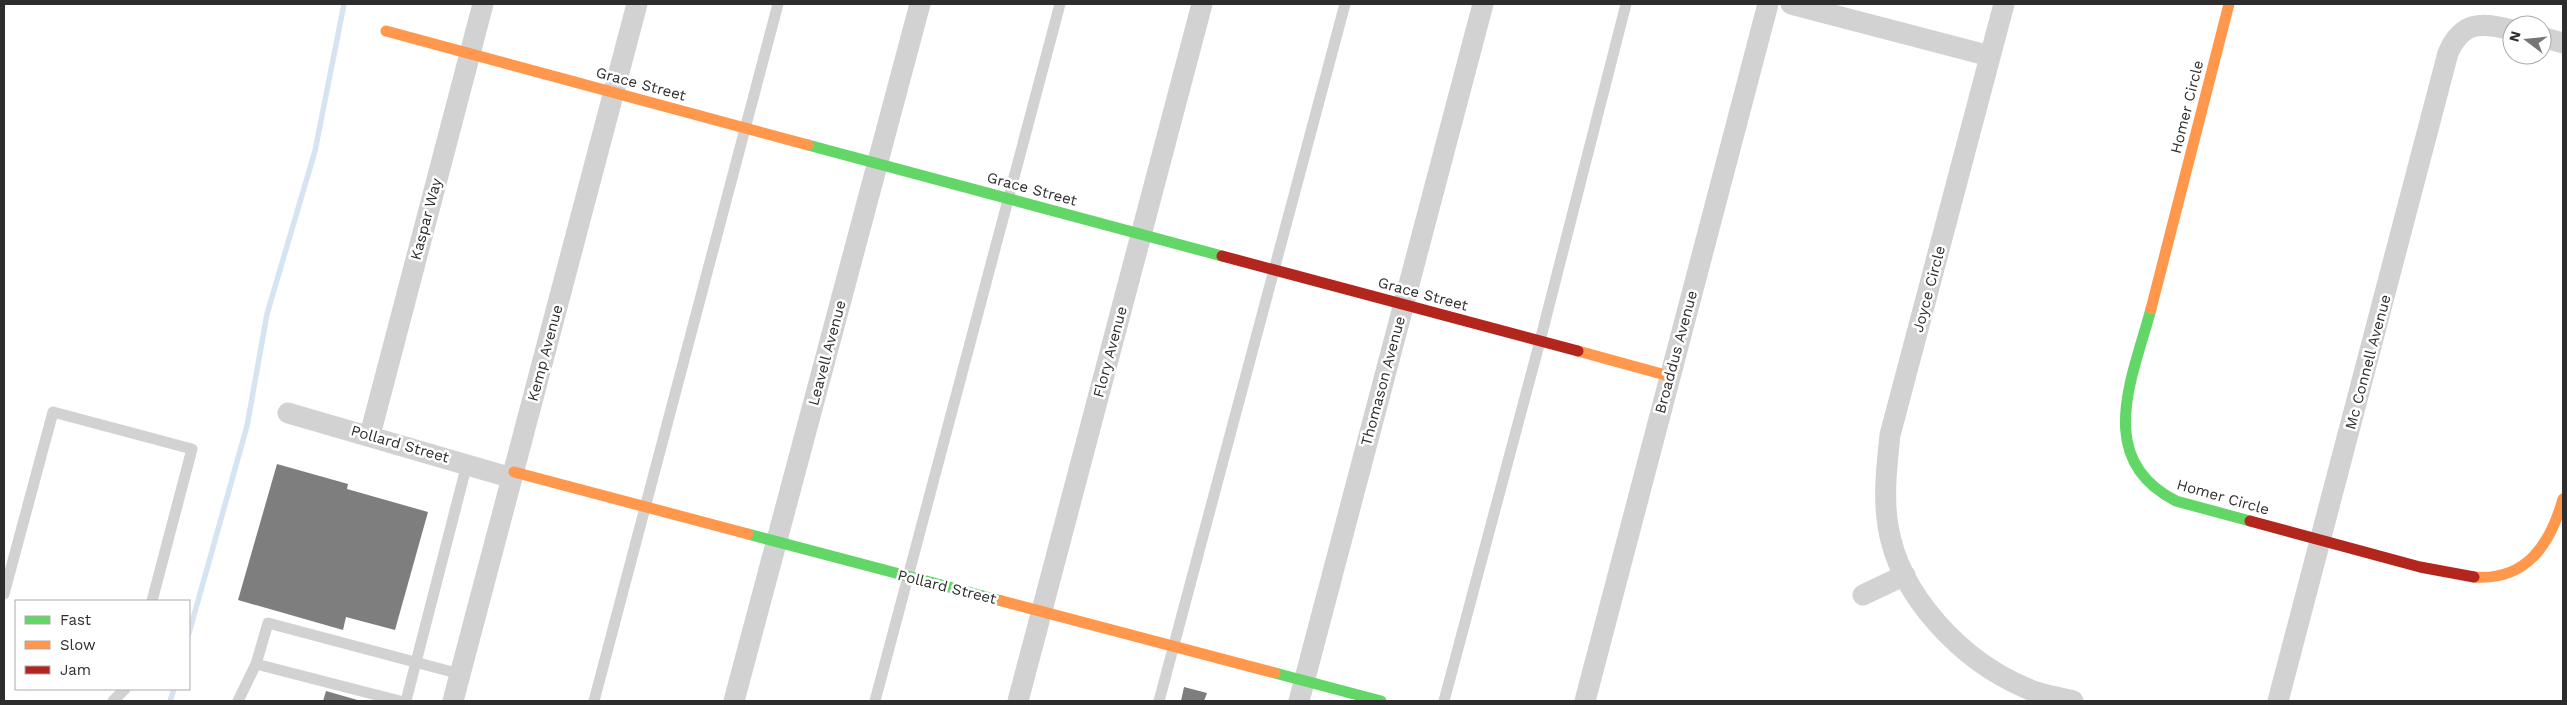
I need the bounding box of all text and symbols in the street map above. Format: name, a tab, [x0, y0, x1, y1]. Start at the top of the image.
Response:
north arrow	[2502, 15, 2552, 65]
text: N	[2505, 29, 2524, 44]
street label: Homer Circle	[2167, 58, 2207, 156]
street label: Grace Street	[594, 63, 689, 105]
street label: Grace Street	[985, 168, 1080, 210]
street label: Kaspar Way	[406, 176, 446, 262]
street label: Joyce Circle	[1909, 244, 1949, 334]
street label: Grace Street	[1376, 273, 1471, 315]
street label: Broaddus Avenue	[1651, 288, 1701, 416]
street label: Mc Connell Avenue	[2341, 293, 2395, 431]
street label: Leavell Avenue	[804, 298, 850, 408]
street label: Kemp Avenue	[523, 303, 567, 403]
street label: Flory Avenue	[1089, 304, 1131, 400]
street label: Thomason Avenue	[1357, 314, 1409, 448]
street label: Pollard Street	[349, 421, 452, 467]
street label: Homer Circle	[2175, 475, 2271, 519]
street label: Pollard Street	[896, 566, 999, 608]
legend	[15, 600, 190, 690]
text: Fast	[60, 611, 92, 629]
text: Slow	[60, 636, 96, 654]
text: Jam	[60, 661, 91, 679]

